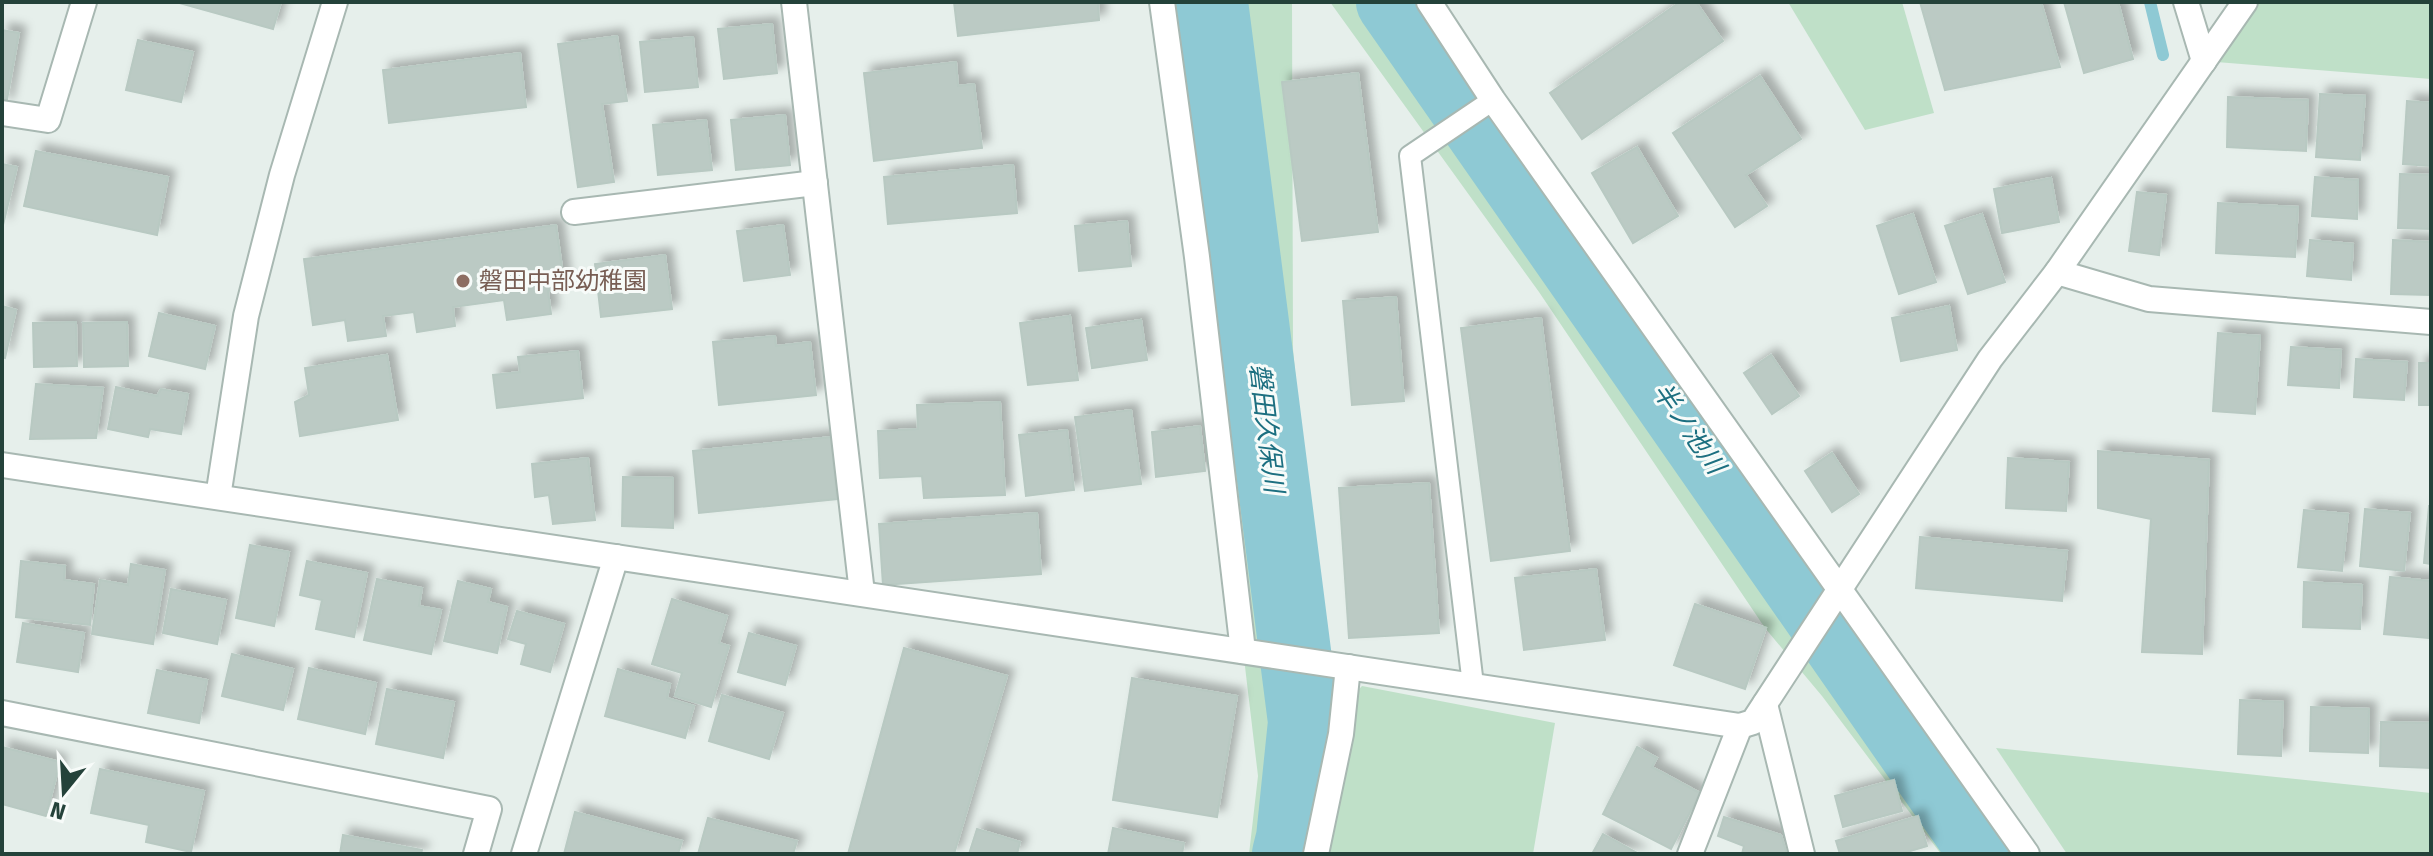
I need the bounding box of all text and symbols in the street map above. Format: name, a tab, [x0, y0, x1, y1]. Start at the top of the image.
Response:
place label: 磐田中部幼稚園	[479, 267, 647, 295]
marker: 磐田中部幼稚園	[454, 272, 472, 290]
water label: 磐田久保川	[1243, 362, 1290, 497]
water label: 半ノ池川	[1646, 377, 1733, 482]
north arrow	[24, 752, 104, 832]
text: N	[47, 795, 69, 826]

